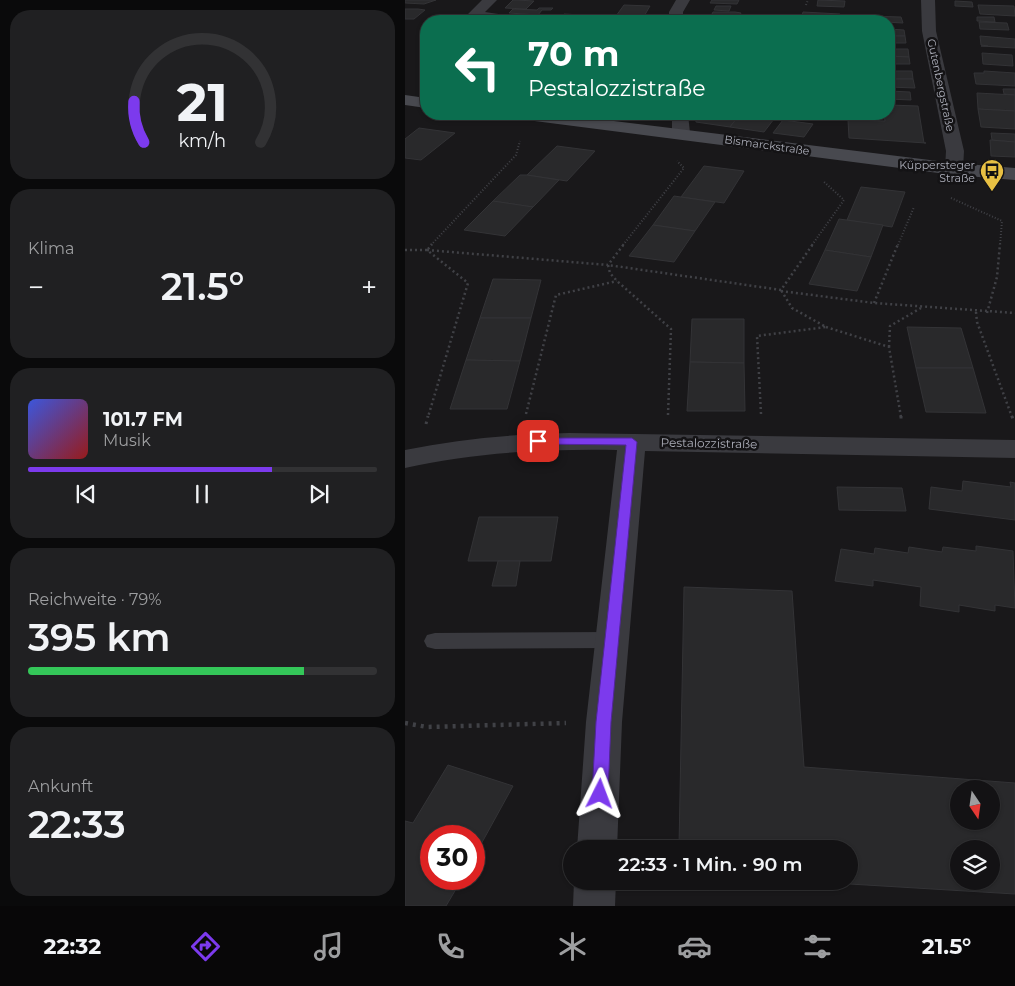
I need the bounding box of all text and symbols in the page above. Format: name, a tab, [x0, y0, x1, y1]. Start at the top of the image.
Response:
text: 70 m	[528, 32, 619, 75]
icon: left	[445, 35, 510, 100]
street label: Gutenbergstraße	[924, 37, 958, 133]
text: 21	[177, 71, 228, 134]
text: Pestalozzistraße	[528, 75, 706, 102]
text: km/h	[179, 130, 226, 151]
street label: Bismarckstraße	[724, 132, 811, 158]
place label: Küppersteger Straße	[899, 158, 975, 185]
bus stop icon: Küppersteger Straße	[979, 158, 1005, 192]
text: Klima	[28, 239, 74, 258]
text: 21.5°	[161, 263, 244, 310]
text: −	[28, 270, 44, 304]
text: +	[361, 270, 377, 304]
text: 101.7 FM	[103, 408, 183, 431]
pin	[517, 420, 559, 462]
icon: arrive	[524, 427, 552, 455]
text: Musik	[103, 431, 151, 450]
street label: Pestalozzistraße	[660, 435, 758, 451]
icon: previous	[72, 480, 100, 508]
icon: pause	[188, 480, 216, 508]
icon: next	[305, 480, 333, 508]
text: Reichweite · 79%	[28, 590, 161, 609]
text: 395 km	[28, 614, 171, 661]
position arrow	[573, 767, 625, 819]
text: Ankunft	[28, 777, 93, 796]
north arrow	[950, 780, 1000, 830]
map controls	[950, 780, 1000, 890]
text: 22:33	[28, 801, 126, 848]
speed limit sign: 30	[420, 825, 485, 890]
button: layers	[950, 840, 1000, 890]
text: 22:33 · 1 Min. · 90 m	[618, 853, 803, 876]
icon: directions	[188, 929, 223, 964]
icon: music	[311, 929, 346, 964]
icon: phone	[433, 929, 468, 964]
icon: climate	[555, 929, 590, 964]
icon: car	[677, 929, 712, 964]
icon: filters	[800, 929, 835, 964]
text: 22:32	[44, 933, 101, 960]
text: 21.5°	[922, 933, 971, 960]

